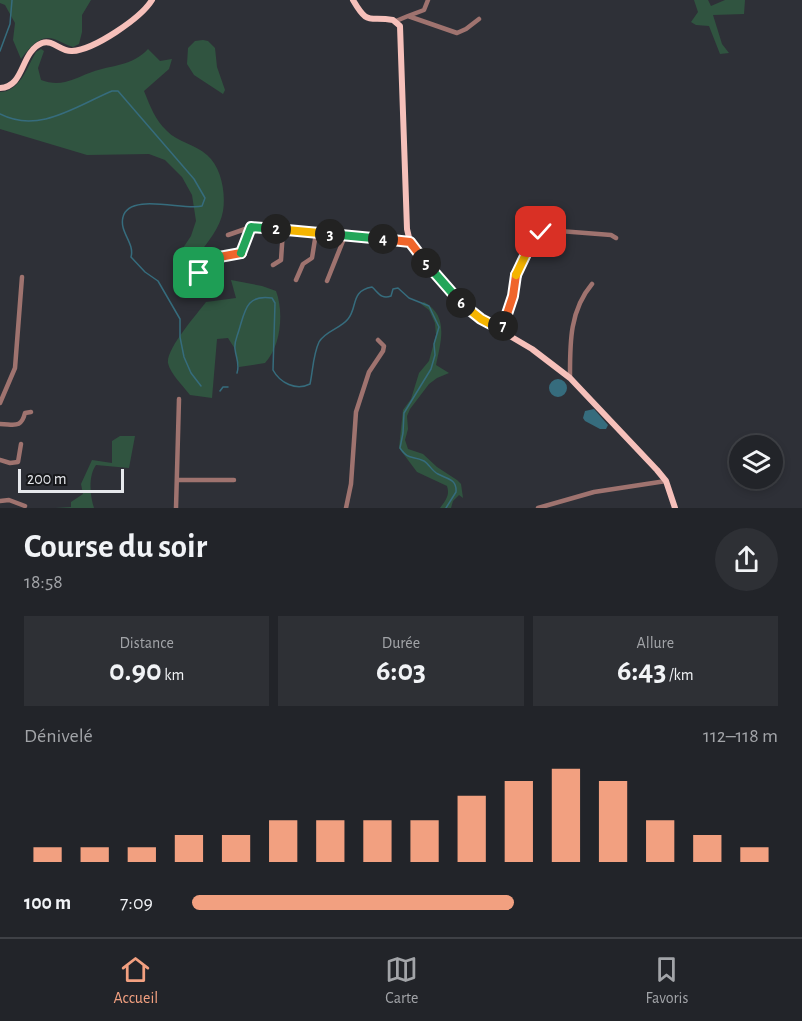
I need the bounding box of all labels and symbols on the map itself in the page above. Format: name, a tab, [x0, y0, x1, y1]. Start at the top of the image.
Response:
pin	[515, 206, 566, 257]
pin: 2	[261, 214, 291, 244]
pin: 3	[315, 219, 345, 249]
pin: 4	[368, 224, 398, 254]
pin	[173, 247, 224, 298]
pin: 5	[411, 248, 441, 278]
pin: 6	[446, 288, 476, 318]
pin: 7	[488, 311, 518, 341]
scale bar	[18, 466, 124, 493]

